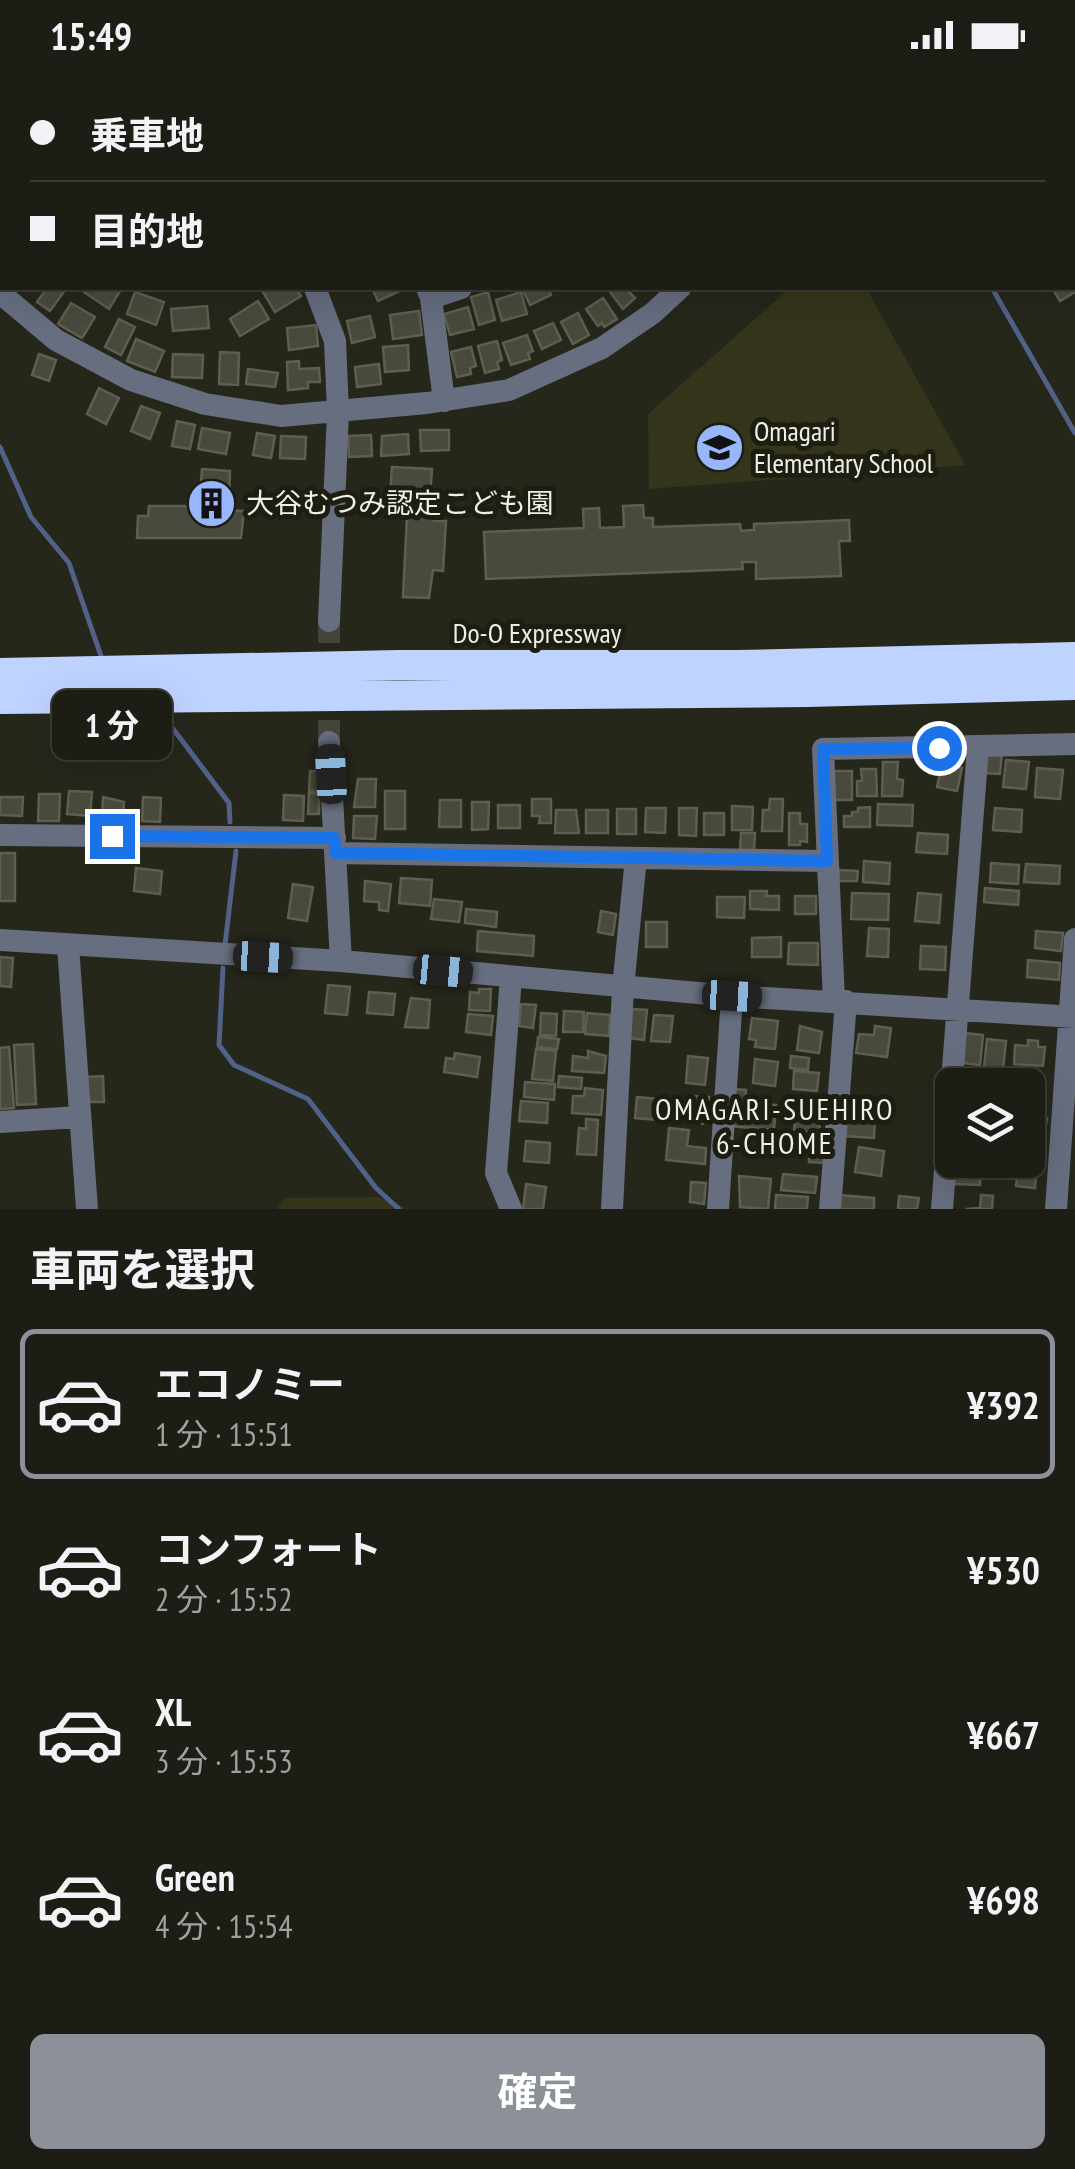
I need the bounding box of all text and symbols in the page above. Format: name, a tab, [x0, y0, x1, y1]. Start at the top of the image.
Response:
text: 15:49	[50, 11, 132, 60]
text: 乗車地	[90, 110, 204, 159]
text: 目的地	[90, 206, 204, 255]
place label: Omagari Elementary School	[754, 412, 934, 481]
school or university icon: Omagari Elementary School	[693, 421, 745, 473]
building icon: 大谷むつみ認定こども園	[185, 477, 237, 529]
place label: 大谷むつみ認定こども園	[246, 484, 554, 521]
street label: Do-O Expressway	[453, 614, 622, 651]
callout: 1 分	[52, 691, 172, 761]
text: 1 分	[85, 704, 139, 746]
route start	[917, 726, 962, 771]
car	[314, 743, 348, 805]
route end	[90, 814, 135, 859]
car	[232, 940, 294, 974]
car	[412, 953, 474, 989]
car	[701, 979, 763, 1013]
map controls	[935, 1068, 1045, 1178]
button: layers	[935, 1068, 1045, 1178]
district label: OMAGARI-SUEHIRO 6-CHOME	[655, 1089, 895, 1162]
text: 車両を選択	[30, 1240, 255, 1298]
icon: car	[35, 1359, 125, 1449]
text: エコノミー	[155, 1359, 345, 1408]
text: ¥392	[967, 1380, 1040, 1429]
text: 1 分 · 15:51	[155, 1413, 293, 1455]
icon: car	[35, 1524, 125, 1614]
text: コンフォート	[155, 1524, 382, 1573]
text: ¥530	[967, 1545, 1040, 1594]
text: 2 分 · 15:52	[155, 1578, 293, 1620]
text: XL	[155, 1687, 191, 1736]
icon: car	[35, 1689, 125, 1779]
text: ¥667	[967, 1710, 1040, 1759]
text: 3 分 · 15:53	[155, 1740, 293, 1782]
text: Green	[155, 1852, 235, 1901]
icon: car	[35, 1854, 125, 1944]
text: ¥698	[967, 1875, 1040, 1924]
text: 4 分 · 15:54	[155, 1905, 293, 1947]
button: 確定	[30, 2034, 1045, 2149]

